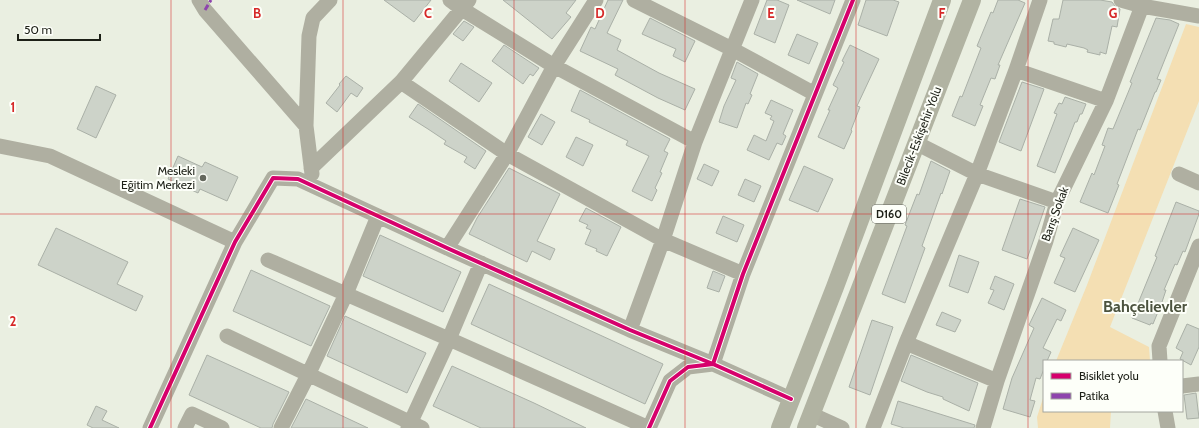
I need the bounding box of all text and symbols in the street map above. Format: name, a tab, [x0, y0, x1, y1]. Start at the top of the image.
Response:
text: B	[253, 5, 261, 21]
text: C	[424, 5, 432, 21]
text: D	[595, 5, 605, 21]
text: E	[767, 5, 775, 21]
text: F	[939, 5, 946, 21]
text: G	[1109, 5, 1118, 21]
scale bar	[18, 16, 100, 42]
text: 50 m	[24, 22, 52, 37]
street label: Bilecik-Eskişehir Yolu	[893, 84, 944, 187]
text: 1	[11, 99, 15, 115]
place label: Mesleki Eğitim Merkezi	[121, 163, 195, 192]
marker: Mesleki Eğitim Merkezi	[198, 173, 208, 183]
street label: Barış Sokak	[1038, 184, 1072, 243]
road number: D160	[872, 205, 906, 223]
district label: Bahçelievler	[1103, 297, 1188, 316]
text: 2	[10, 313, 17, 329]
legend	[1043, 360, 1183, 412]
text: Bisiklet yolu	[1079, 368, 1139, 383]
text: Patika	[1079, 388, 1109, 403]

